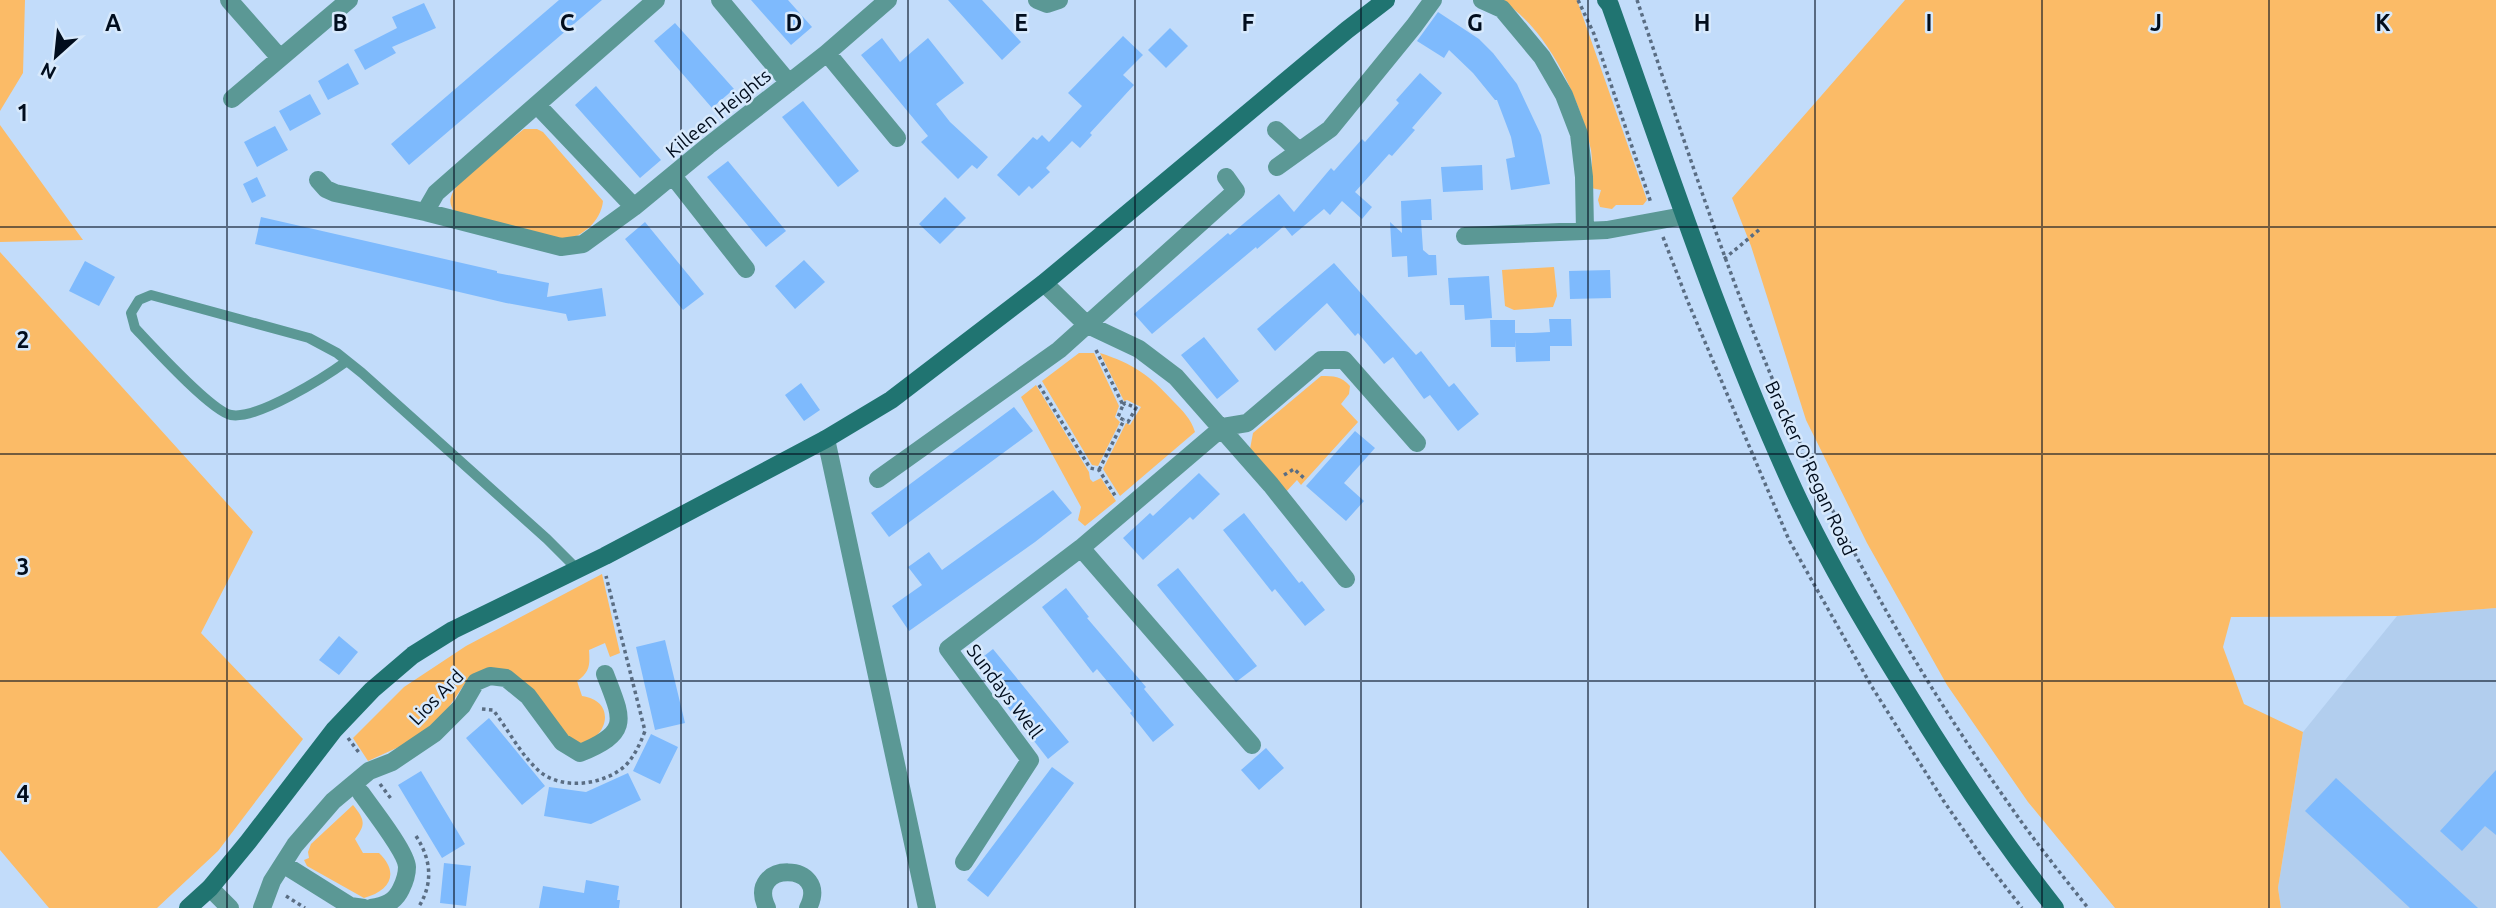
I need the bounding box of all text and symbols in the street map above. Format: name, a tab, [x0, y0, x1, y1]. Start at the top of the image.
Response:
text: A	[105, 10, 121, 35]
text: B	[332, 10, 348, 35]
text: C	[560, 10, 575, 35]
text: D	[786, 10, 802, 35]
text: E	[1014, 10, 1028, 35]
text: F	[1242, 10, 1255, 35]
text: G	[1467, 10, 1483, 35]
text: H	[1694, 10, 1710, 35]
text: I	[1926, 10, 1932, 35]
text: J	[2150, 10, 2162, 35]
text: K	[2375, 10, 2391, 35]
north arrow	[21, 21, 91, 91]
text: N	[37, 58, 60, 84]
street label: Killeen Heights	[661, 64, 775, 162]
text: 1	[17, 100, 29, 125]
text: 2	[17, 327, 29, 352]
street label: Bracker O'Regan Road	[1761, 377, 1861, 559]
text: 3	[17, 554, 29, 579]
street label: Sundays Well	[963, 640, 1047, 742]
street label: Lios Ard	[404, 665, 468, 729]
text: 4	[17, 781, 30, 806]

